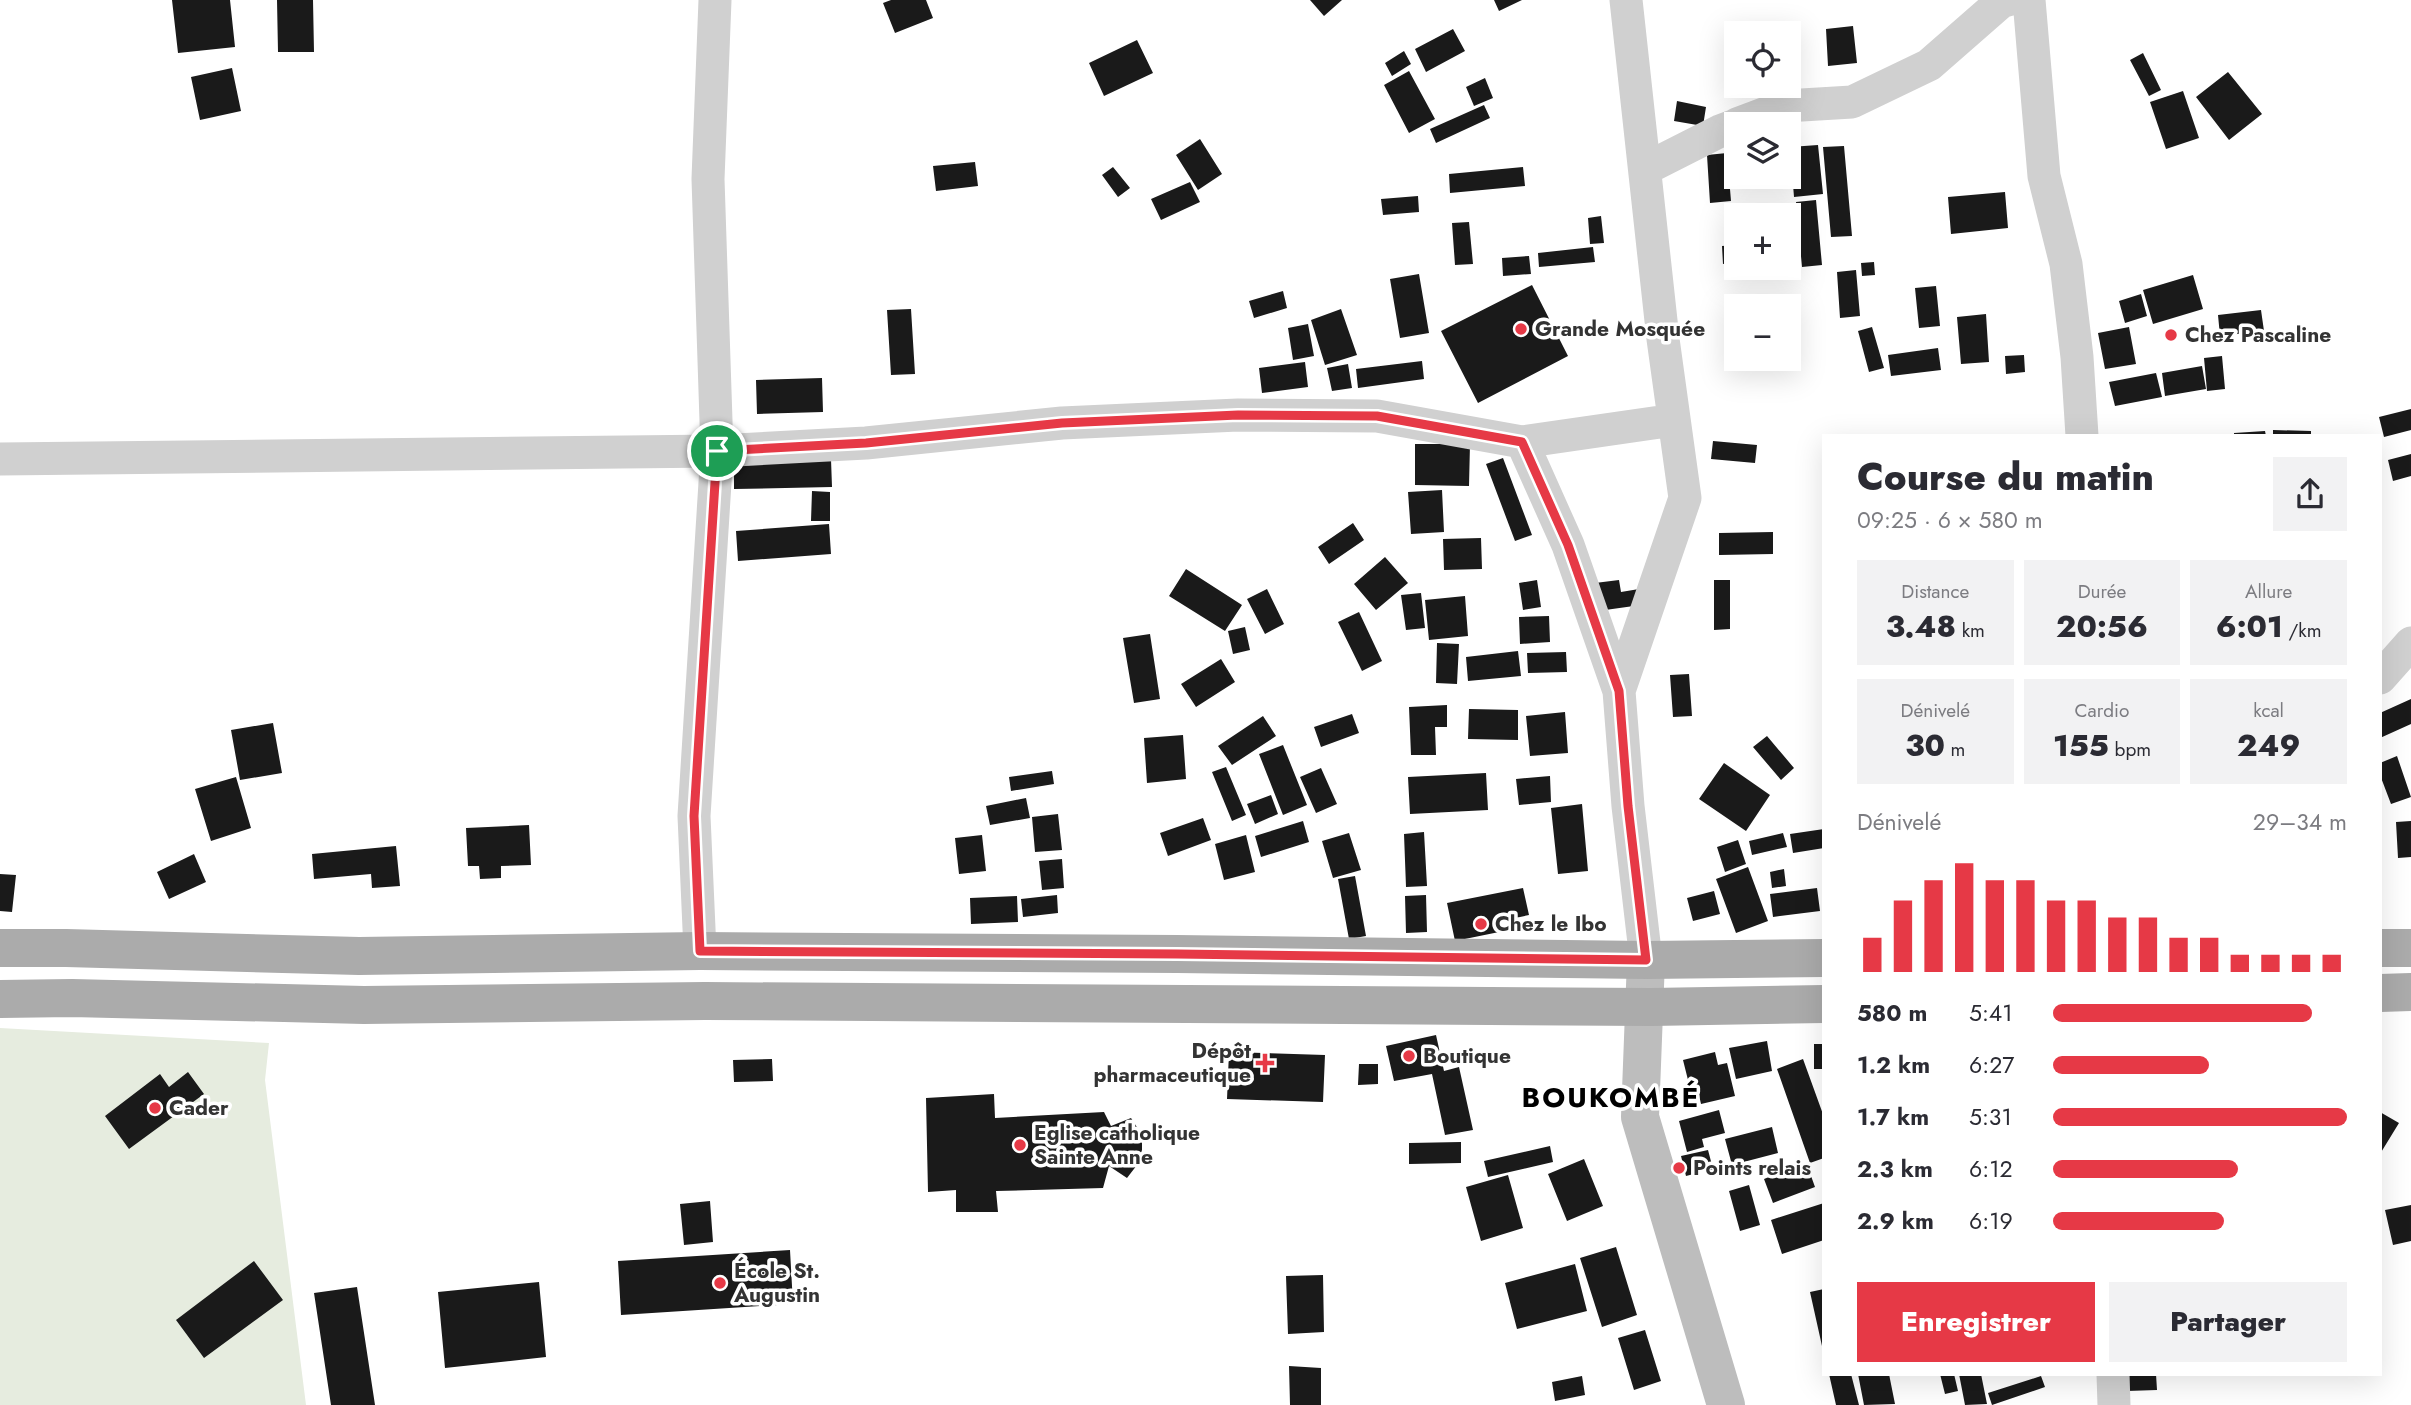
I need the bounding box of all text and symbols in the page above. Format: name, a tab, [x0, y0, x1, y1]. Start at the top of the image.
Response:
map controls	[1724, 21, 1801, 371]
button: locate	[1724, 21, 1801, 98]
button: layers	[1724, 112, 1801, 189]
button: +	[1724, 203, 1801, 280]
button: −	[1724, 294, 1801, 371]
place label: Grande Mosquée	[1535, 314, 1705, 344]
place label: Chez Pascaline	[2185, 320, 2331, 350]
marker: Grande Mosquée	[1513, 321, 1529, 337]
marker: Chez Pascaline	[2163, 327, 2179, 343]
pin	[687, 421, 747, 481]
icon: arrive	[698, 432, 736, 470]
text: Course du matin	[1857, 449, 2154, 504]
button: share	[2273, 457, 2347, 531]
text: 09:25 · 6 × 580 m	[1857, 503, 2043, 537]
text: Distance	[1901, 578, 1969, 605]
text: Durée	[2078, 578, 2126, 605]
text: Allure	[2245, 578, 2292, 605]
text: 3.48	[1886, 605, 1956, 648]
text: 20:56	[2056, 605, 2148, 648]
text: 6:01	[2216, 605, 2283, 648]
text: km	[1956, 617, 1985, 644]
text: /km	[2283, 617, 2322, 644]
text: Dénivelé	[1901, 697, 1970, 724]
text: Cardio	[2075, 697, 2129, 724]
text: kcal	[2253, 697, 2284, 724]
text: 30	[1905, 724, 1945, 767]
text: 155	[2053, 724, 2109, 767]
text: 249	[2237, 724, 2300, 767]
text: m	[1945, 736, 1965, 763]
text: bpm	[2109, 736, 2151, 763]
text: Dénivelé	[1857, 805, 1941, 839]
text: 29–34 m	[2253, 805, 2347, 839]
place label: Chez le Ibo	[1495, 909, 1607, 939]
marker: Chez le Ibo	[1473, 916, 1489, 932]
text: 580 m	[1857, 996, 1927, 1030]
text: 5:41	[1969, 996, 2013, 1030]
place label: Dépôt pharmaceutique	[1094, 1036, 1251, 1090]
place label: Boutique	[1423, 1041, 1511, 1071]
marker: Boutique	[1401, 1048, 1417, 1064]
text: 1.2 km	[1857, 1048, 1930, 1082]
text: 6:27	[1969, 1048, 2014, 1082]
marker: Dépôt pharmaceutique	[1257, 1055, 1273, 1071]
district label: BOUKOMBÉ	[1522, 1077, 1700, 1118]
place label: Cader	[169, 1093, 229, 1123]
marker: Cader	[147, 1100, 163, 1116]
text: 1.7 km	[1857, 1100, 1929, 1134]
text: 5:31	[1969, 1100, 2012, 1134]
place label: Eglise catholique Sainte Anne	[1034, 1118, 1200, 1172]
marker: Eglise catholique Sainte Anne	[1012, 1137, 1028, 1153]
text: 2.3 km	[1857, 1152, 1933, 1186]
text: 6:12	[1969, 1152, 2013, 1186]
place label: Points relais	[1693, 1153, 1811, 1183]
marker: Points relais	[1671, 1160, 1687, 1176]
text: 2.9 km	[1857, 1204, 1934, 1238]
text: 6:19	[1969, 1204, 2013, 1238]
place label: École St. Augustin	[733, 1256, 820, 1310]
marker: École St. Augustin	[712, 1275, 728, 1291]
button: Enregistrer	[1857, 1282, 2095, 1362]
button: Partager	[2109, 1282, 2347, 1362]

